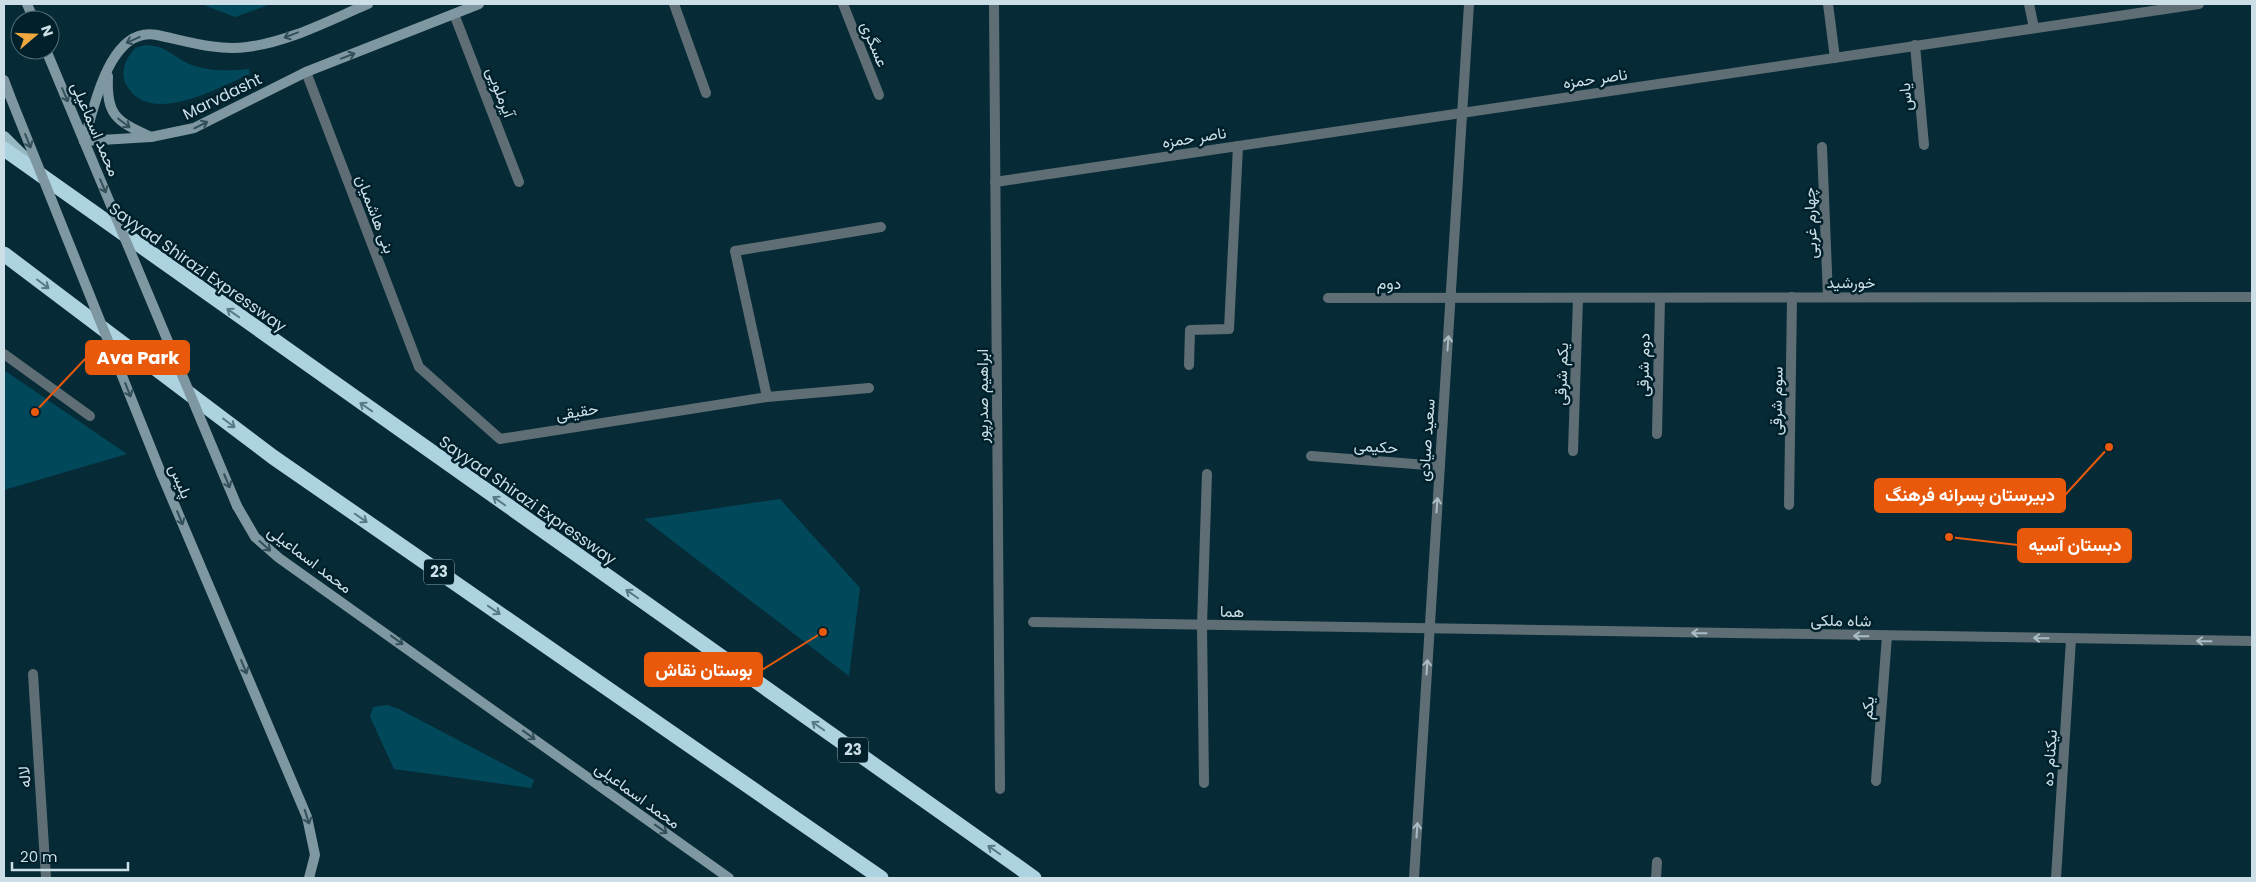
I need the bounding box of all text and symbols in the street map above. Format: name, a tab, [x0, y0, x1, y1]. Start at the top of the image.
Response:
north arrow	[10, 10, 60, 60]
street label: عسگری	[855, 18, 894, 71]
text: N	[36, 23, 58, 39]
one-way arrow	[284, 31, 299, 40]
one-way arrow	[126, 36, 141, 46]
one-way arrow	[340, 50, 355, 60]
street label: ناصر حمزه	[1561, 63, 1629, 94]
street label: آیرملویی	[480, 64, 521, 122]
street label: Marvdasht	[179, 67, 266, 126]
street label: محمد اسماعیلی	[65, 78, 126, 180]
street label: یاس	[1893, 82, 1918, 112]
one-way arrow	[61, 87, 70, 102]
one-way arrow	[117, 118, 131, 128]
one-way arrow	[193, 120, 208, 129]
street label: ناصر حمزه	[1160, 121, 1228, 154]
one-way arrow	[25, 134, 34, 149]
street label: بنی هاشمیان	[350, 171, 401, 257]
one-way arrow	[99, 178, 108, 193]
street label: چهارم غربی	[1798, 187, 1823, 259]
street label: Sayyad Shirazi Expressway	[104, 197, 291, 338]
street label: خورشید	[1827, 271, 1876, 294]
street label: دوم	[1377, 272, 1401, 295]
one-way arrow	[36, 278, 49, 289]
one-way arrow	[227, 308, 241, 318]
street label: دوم شرقی	[1631, 333, 1656, 397]
one-way arrow	[1443, 335, 1452, 351]
callout: Ava Park	[86, 341, 189, 374]
street label: یکم شرقی	[1549, 342, 1574, 406]
text: Ava Park	[97, 345, 180, 370]
street label: ابراهیم صدرپور	[971, 349, 994, 444]
street label: سوم شرقی	[1764, 366, 1789, 436]
one-way arrow	[124, 382, 133, 397]
street label: حقیقی	[554, 397, 600, 426]
street label: سعید صیادی	[1412, 398, 1441, 482]
one-way arrow	[359, 402, 373, 412]
one-way arrow	[222, 418, 235, 429]
street label: Sayyad Shirazi Expressway	[434, 430, 621, 571]
street label: حکیمی	[1353, 433, 1399, 460]
street label: پلیس	[163, 460, 198, 502]
one-way arrow	[222, 473, 232, 488]
callout: دبیرستان پسرانه فرهنگ	[1875, 479, 2065, 512]
text: دبیرستان پسرانه فرهنگ	[1885, 482, 2055, 507]
one-way arrow	[492, 496, 506, 506]
one-way arrow	[1433, 498, 1442, 514]
one-way arrow	[176, 510, 186, 525]
one-way arrow	[354, 513, 368, 523]
street label: محمد اسماعیلی	[263, 520, 357, 599]
callout: دبستان آسیه	[2018, 529, 2131, 562]
text: دبستان آسیه	[2029, 532, 2122, 557]
one-way arrow	[258, 540, 271, 551]
road number: 23	[424, 560, 454, 584]
one-way arrow	[625, 589, 639, 599]
street label: هما	[1220, 600, 1244, 623]
one-way arrow	[487, 605, 501, 615]
street label: شاه ملکی	[1810, 608, 1872, 633]
one-way arrow	[1691, 628, 1707, 638]
one-way arrow	[1853, 631, 1870, 641]
one-way arrow	[2033, 633, 2050, 643]
one-way arrow	[390, 635, 404, 645]
one-way arrow	[2196, 636, 2212, 646]
callout: بوستان نقاش	[645, 653, 762, 686]
text: بوستان نقاش	[655, 657, 753, 682]
one-way arrow	[239, 659, 249, 674]
one-way arrow	[1423, 660, 1432, 676]
street label: یکم	[1855, 696, 1880, 720]
one-way arrow	[811, 721, 825, 731]
street label: نیکنام ده	[2036, 729, 2063, 787]
one-way arrow	[522, 730, 536, 740]
road number: 23	[838, 738, 868, 762]
street label: محمد اسماعیلی	[590, 757, 685, 834]
street label: لاله	[12, 765, 37, 789]
one-way arrow	[302, 809, 312, 825]
one-way arrow	[1412, 822, 1421, 838]
one-way arrow	[654, 824, 667, 835]
scale bar	[12, 840, 129, 872]
one-way arrow	[987, 845, 1001, 855]
text: 20 m	[20, 846, 58, 867]

